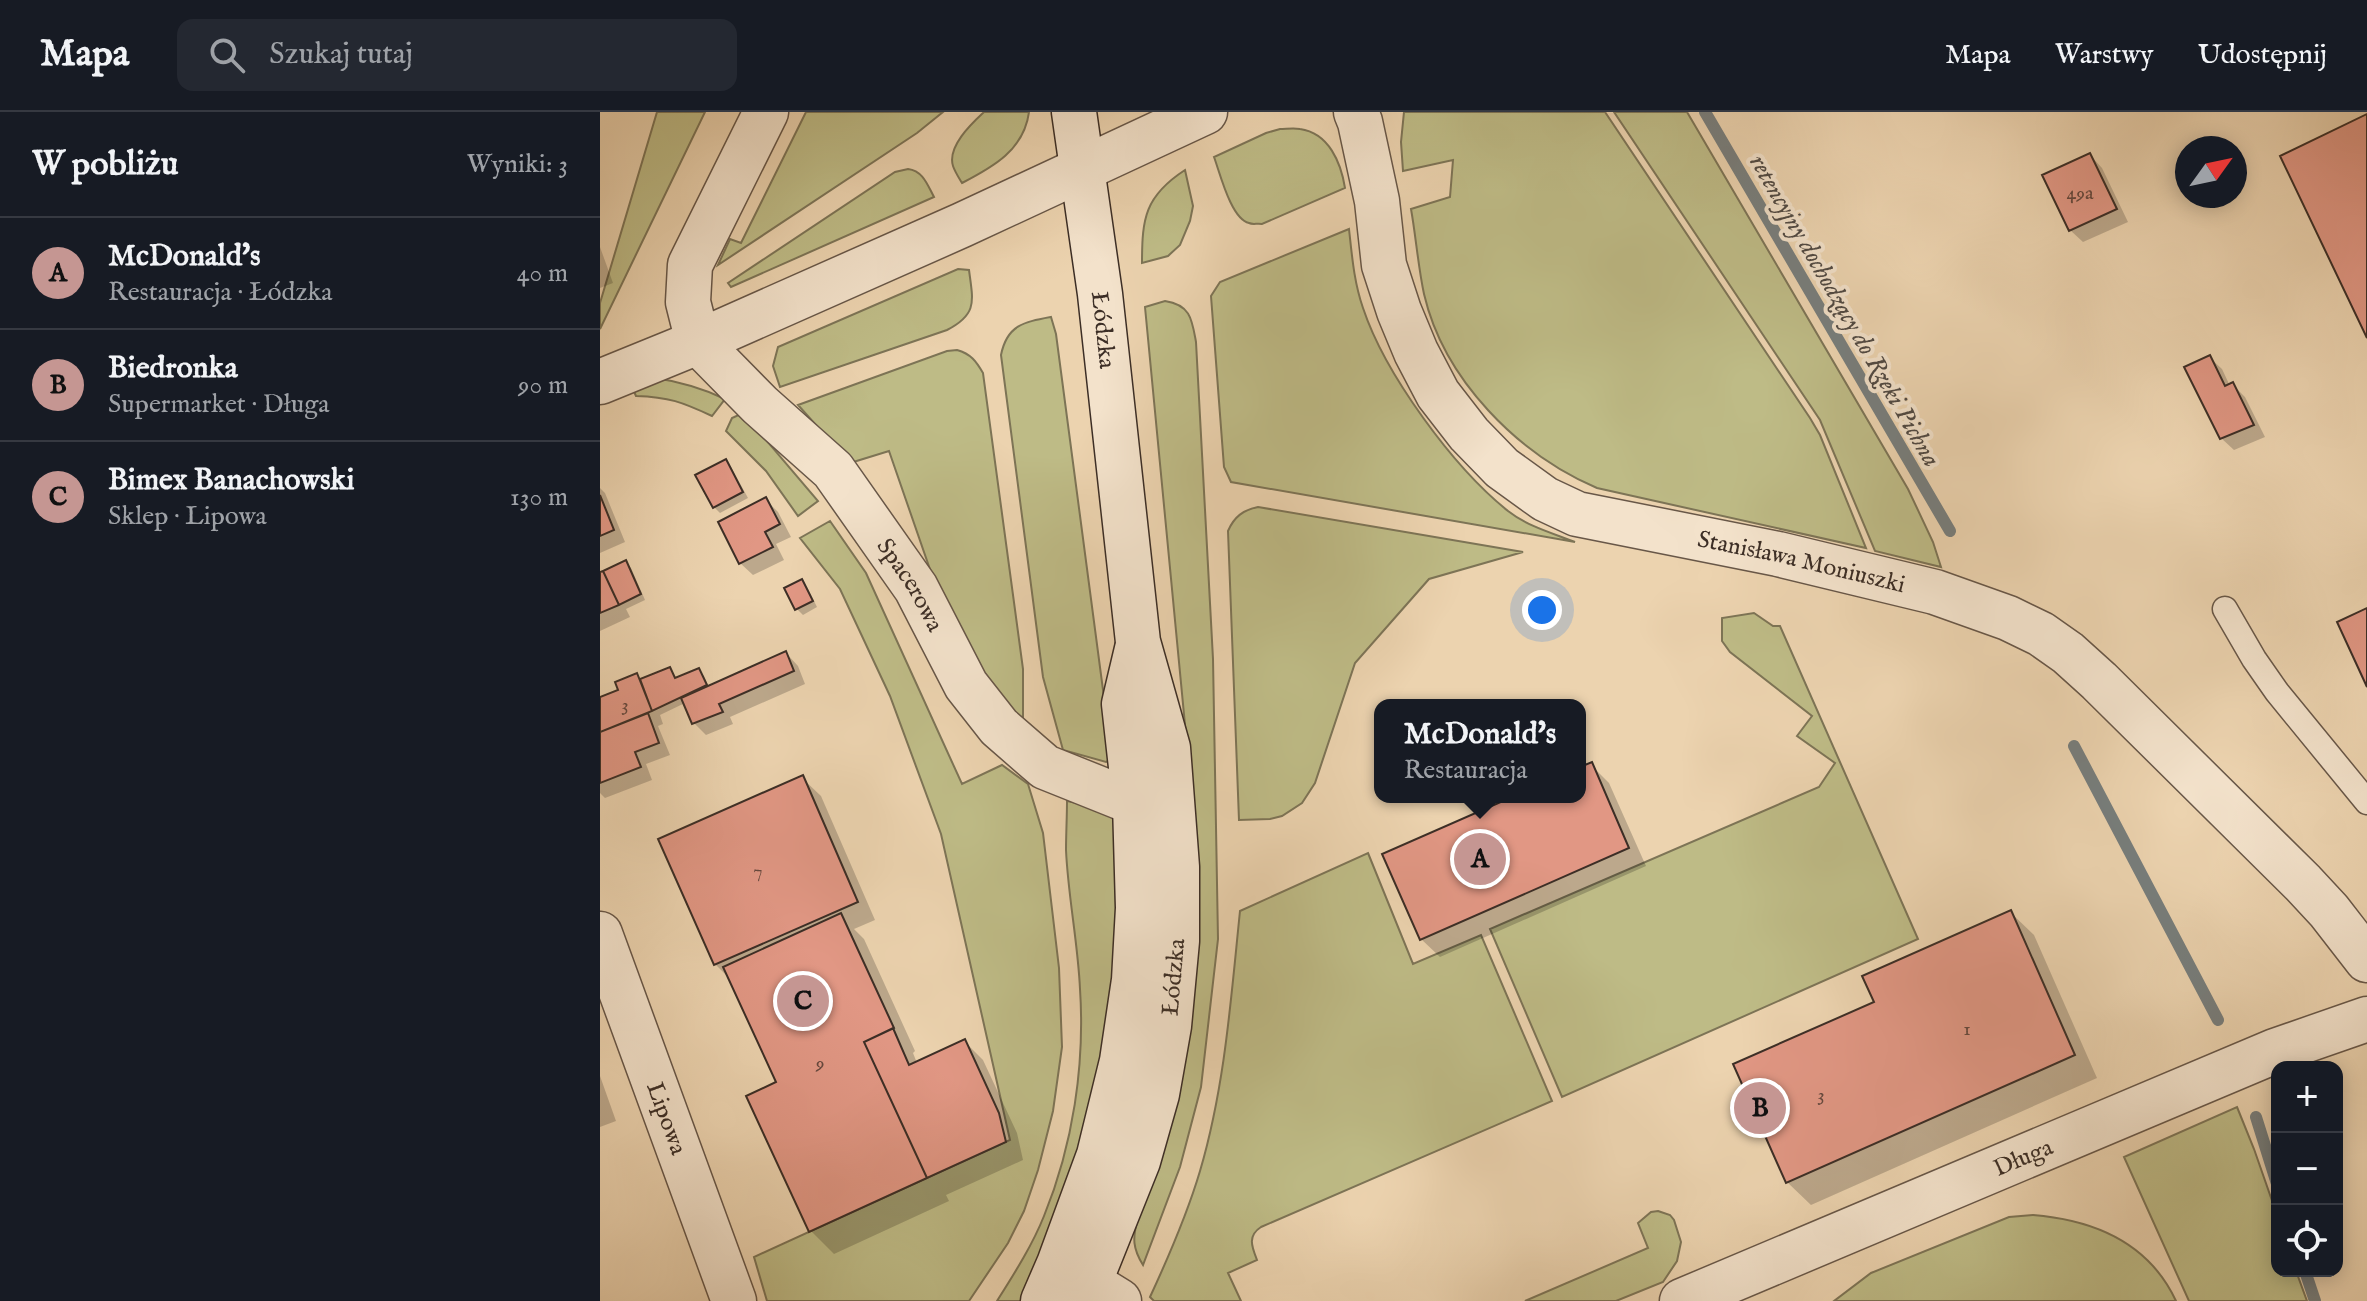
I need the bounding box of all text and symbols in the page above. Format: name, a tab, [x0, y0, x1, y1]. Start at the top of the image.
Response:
search box	[177, 19, 737, 91]
text: Mapa	[40, 31, 129, 79]
icon: search	[205, 33, 249, 77]
text: Szukaj tutaj	[269, 36, 413, 74]
text: Mapa	[1945, 38, 2011, 73]
text: Warstwy	[2055, 38, 2154, 73]
text: Udostępnij	[2198, 38, 2327, 73]
north arrow	[2175, 136, 2247, 208]
text: W pobliżu	[32, 143, 178, 186]
text: Wyniki: 3	[467, 148, 568, 181]
water label: retencyjny dochodzący do Rzeki Pichna	[1742, 149, 1948, 473]
house number: 49a	[2066, 181, 2094, 206]
text: McDonald's	[108, 238, 261, 276]
text: A	[49, 257, 67, 290]
text: 40 m	[517, 257, 568, 290]
text: Restauracja · Łódzka	[108, 276, 333, 309]
street label: Łódzka	[1083, 290, 1122, 371]
text: Biedronka	[108, 350, 238, 388]
text: B	[49, 369, 67, 402]
text: 90 m	[518, 369, 568, 402]
text: Supermarket · Długa	[108, 388, 330, 421]
text: Bimex Banachowski	[108, 462, 355, 500]
text: C	[49, 481, 67, 514]
text: 130 m	[510, 481, 568, 514]
text: Sklep · Lipowa	[108, 500, 267, 533]
street label: Stanisława Moniuszki	[1695, 524, 1908, 601]
street label: Spacerowa	[869, 533, 950, 638]
your location	[1522, 590, 1562, 630]
house number: 3	[621, 693, 629, 718]
popup	[1374, 699, 1586, 803]
text: McDonald's	[1404, 716, 1556, 754]
text: Restauracja	[1404, 754, 1527, 787]
pin: A	[1454, 829, 1506, 889]
house number: 7	[753, 859, 763, 884]
street label: Łódzka	[1156, 937, 1193, 1017]
pin: C	[777, 971, 829, 1031]
house number: 1	[1963, 1017, 1971, 1042]
house number: 9	[815, 1051, 824, 1076]
map controls	[2271, 1061, 2343, 1277]
button: +	[2271, 1061, 2343, 1133]
street label: Lipowa	[638, 1078, 693, 1160]
pin: B	[1734, 1078, 1786, 1138]
house number: 3	[1817, 1083, 1825, 1108]
street label: Długa	[1989, 1132, 2058, 1185]
button: −	[2271, 1133, 2343, 1205]
button: locate	[2271, 1205, 2343, 1277]

